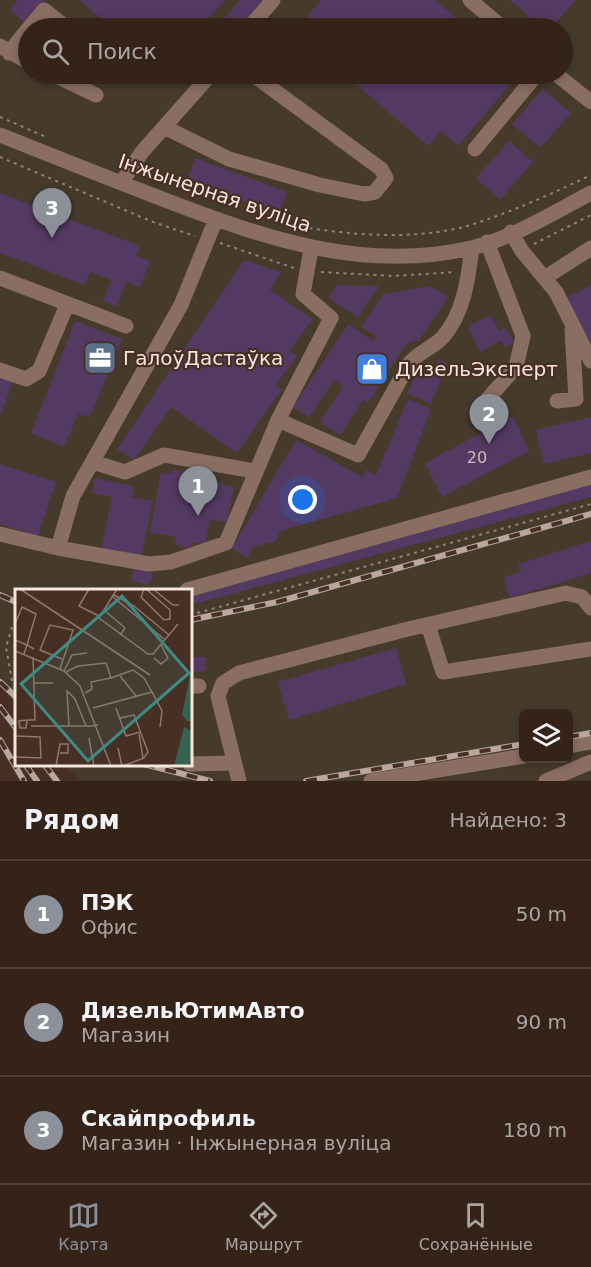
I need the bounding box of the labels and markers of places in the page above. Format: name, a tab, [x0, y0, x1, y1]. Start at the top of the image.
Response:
pin: 3	[32, 188, 72, 238]
office icon: ГалоўДастаўка	[82, 340, 118, 376]
place label: ГалоўДастаўка	[123, 346, 283, 370]
shop icon: ДизельЭксперт	[354, 351, 390, 387]
place label: ДизельЭксперт	[395, 357, 558, 381]
pin: 2	[470, 394, 508, 444]
pin: 1	[178, 466, 218, 516]

